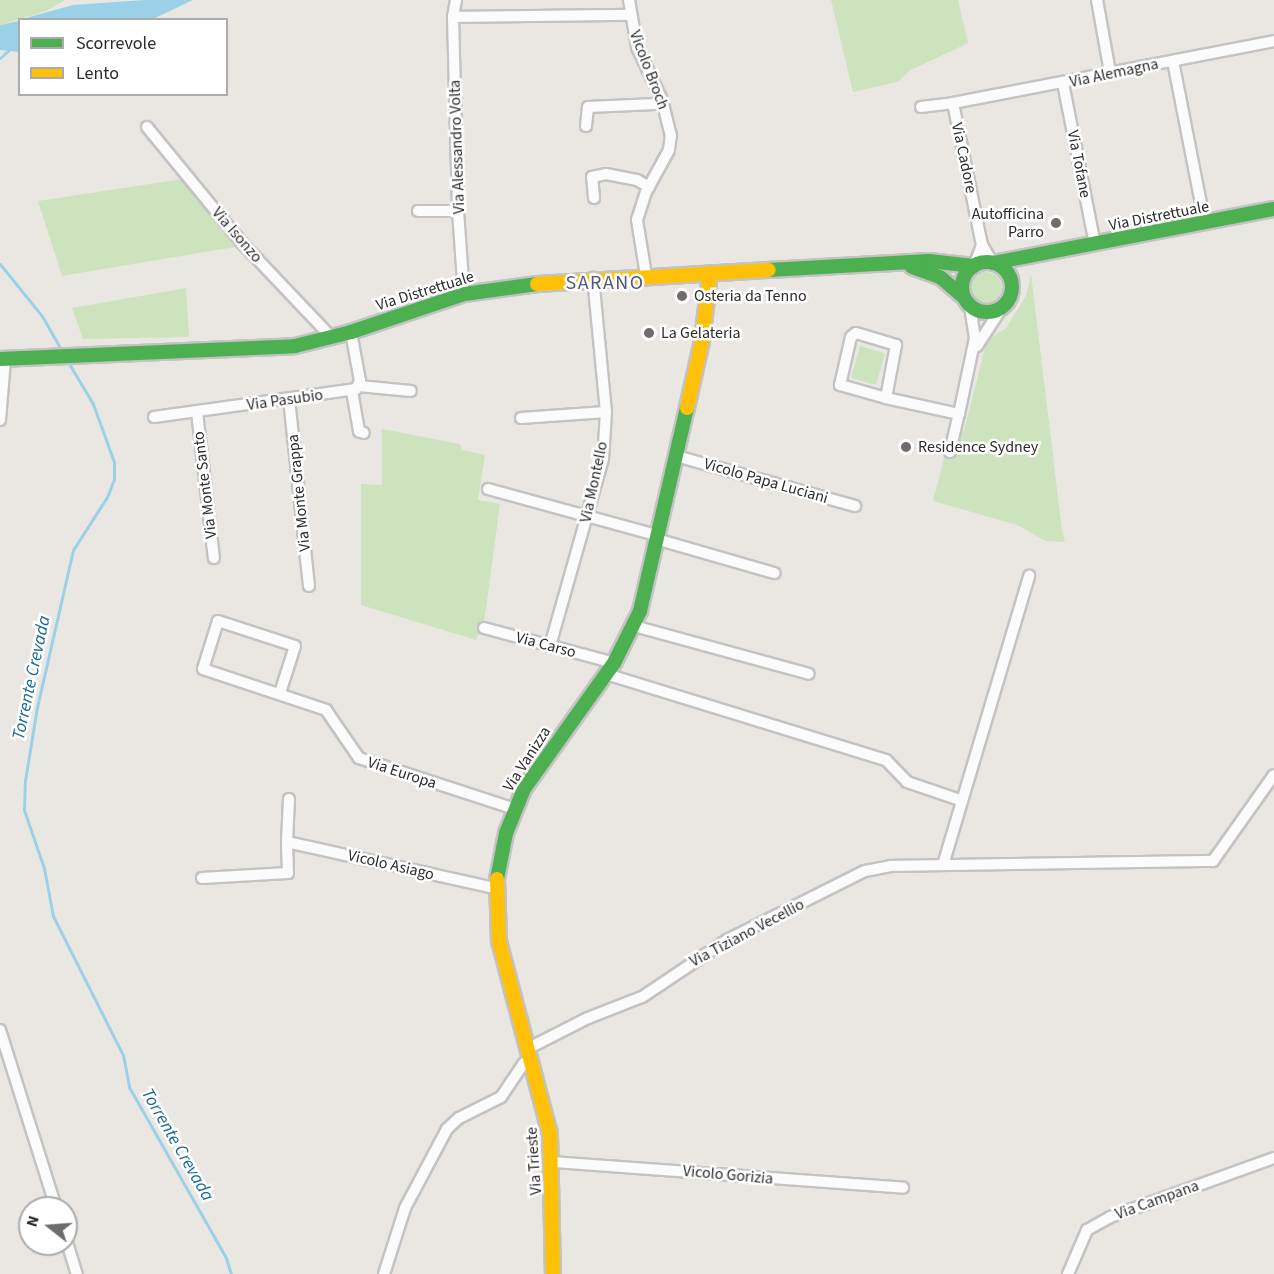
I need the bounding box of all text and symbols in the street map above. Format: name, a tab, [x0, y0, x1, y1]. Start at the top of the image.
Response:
legend	[18, 18, 228, 96]
street label: Vicolo Broch	[625, 28, 673, 112]
text: Scorrevole	[76, 31, 156, 56]
street label: Via Alemagna	[1068, 54, 1160, 92]
text: Lento	[76, 61, 119, 86]
street label: Via Alessandro Volta	[445, 80, 469, 214]
street label: Via Cadore	[947, 121, 981, 195]
street label: Via Tofane	[1063, 128, 1095, 200]
street label: Via Distrettuale	[1107, 197, 1211, 235]
street label: Via Isonzo	[208, 203, 266, 267]
place label: Autofficina Parro	[972, 204, 1044, 242]
marker: Autofficina Parro	[1049, 216, 1063, 230]
street label: Via Distrettuale	[374, 267, 476, 315]
district label: SARANO	[566, 271, 644, 295]
place label: Osteria da Tenno	[694, 286, 807, 306]
marker: Osteria da Tenno	[675, 289, 689, 303]
place label: La Gelateria	[661, 323, 740, 343]
marker: La Gelateria	[642, 326, 656, 340]
street label: Via Pasubio	[246, 385, 324, 415]
street label: Via Monte Santo	[189, 430, 221, 540]
street label: Via Monte Grappa	[283, 434, 315, 552]
place label: Residence Sydney	[918, 437, 1038, 457]
street label: Via Montello	[576, 440, 612, 524]
marker: Residence Sydney	[899, 440, 913, 454]
street label: Vicolo Papa Luciani	[702, 454, 830, 508]
water label: Torrente Crevada	[8, 614, 56, 742]
street label: Via Carso	[514, 628, 578, 662]
street label: Via Vanizza	[499, 723, 555, 795]
street label: Via Europa	[365, 753, 439, 793]
street label: Vicolo Asiago	[346, 846, 436, 884]
street label: Via Tiziano Vecellio	[686, 895, 808, 971]
water label: Torrente Crevada	[136, 1085, 218, 1205]
street label: Via Trieste	[522, 1126, 546, 1196]
street label: Vicolo Gorizia	[682, 1161, 774, 1189]
street label: Via Campana	[1113, 1176, 1201, 1224]
north arrow	[18, 1196, 78, 1256]
text: N	[21, 1213, 45, 1230]

